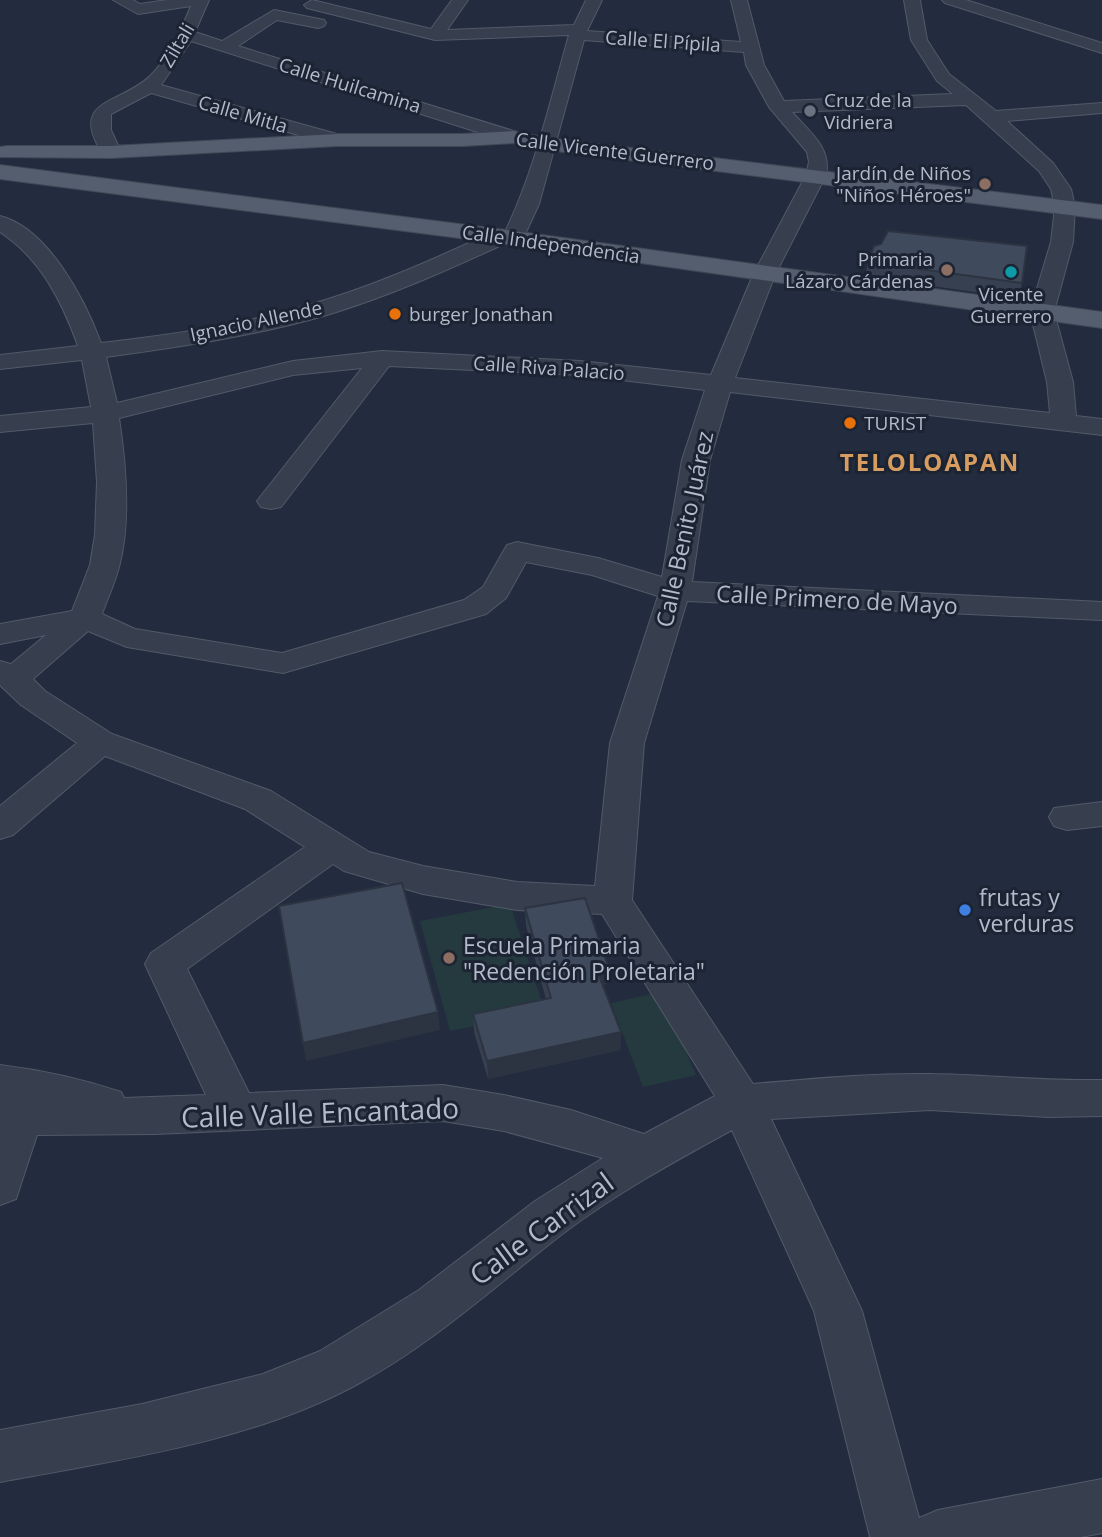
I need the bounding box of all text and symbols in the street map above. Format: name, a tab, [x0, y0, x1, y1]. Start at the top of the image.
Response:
street label: Ziltali	[154, 18, 200, 72]
street label: Calle El Pípila	[604, 24, 722, 58]
street label: Calle Huilcamina	[276, 51, 424, 119]
place label: Cruz de la Vidriera	[824, 87, 912, 135]
street label: Calle Mitla	[195, 89, 291, 139]
marker: Cruz de la Vidriera	[802, 103, 818, 119]
street label: Calle Vicente Guerrero	[515, 126, 715, 176]
place label: Jardín de Niños "Niños Héroes"	[834, 160, 971, 208]
marker: Jardín de Niños "Niños Héroes"	[977, 176, 993, 192]
street label: Calle Independencia	[460, 219, 642, 269]
place label: Primaria Lázaro Cárdenas	[785, 246, 933, 294]
marker: Primaria Lázaro Cárdenas	[939, 262, 955, 278]
marker: Vicente Guerrero	[1003, 264, 1019, 280]
place label: Vicente Guerrero	[970, 281, 1052, 329]
street label: Ignacio Allende	[188, 294, 324, 348]
place label: burger Jonathan	[409, 301, 553, 327]
marker: burger Jonathan	[387, 306, 403, 322]
street label: Calle Riva Palacio	[472, 350, 626, 386]
place label: TURIST	[864, 410, 927, 436]
marker: TURIST	[842, 415, 858, 431]
street label: Calle Benito Juárez	[648, 428, 720, 630]
district label: TELOLOAPAN	[840, 445, 1020, 478]
street label: Calle Primero de Mayo	[715, 577, 959, 621]
place label: frutas y verduras	[979, 881, 1074, 939]
marker: frutas y verduras	[957, 902, 973, 918]
place label: Escuela Primaria "Redención Proletaria"	[463, 929, 705, 987]
marker: Escuela Primaria "Redención Proletaria"	[441, 950, 457, 966]
street label: Calle Valle Encantado	[180, 1088, 460, 1136]
street label: Calle Carrizal	[461, 1163, 621, 1293]

